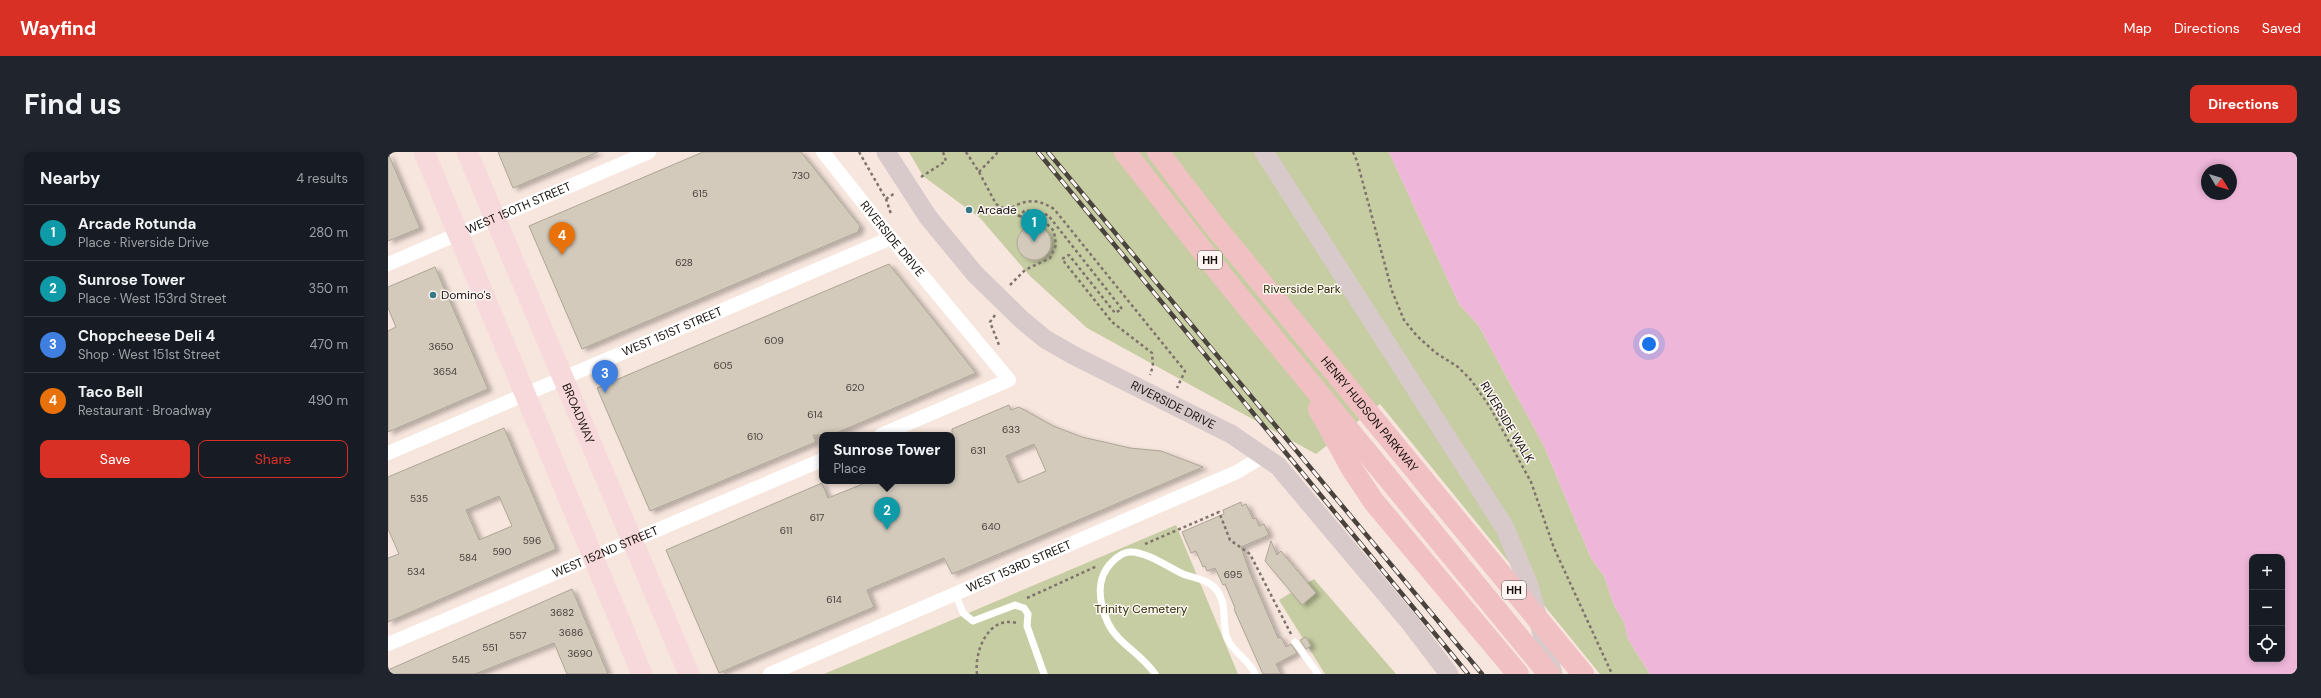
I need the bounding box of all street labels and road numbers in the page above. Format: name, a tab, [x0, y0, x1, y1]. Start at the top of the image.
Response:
street label: WEST 150TH STREET	[463, 178, 574, 238]
street label: RIVERSIDE DRIVE	[857, 198, 928, 280]
road number: HH	[1198, 251, 1222, 269]
street label: WEST 151ST STREET	[620, 303, 725, 360]
street label: HENRY HUDSON PARKWAY	[1317, 353, 1422, 476]
street label: RIVERSIDE DRIVE	[1128, 377, 1218, 433]
street label: RIVERSIDE WALK	[1476, 378, 1538, 466]
street label: BROADWAY	[558, 381, 598, 446]
street label: WEST 152ND STREET	[550, 522, 661, 581]
street label: WEST 153RD STREET	[964, 537, 1074, 596]
road number: HH	[1502, 581, 1526, 599]

